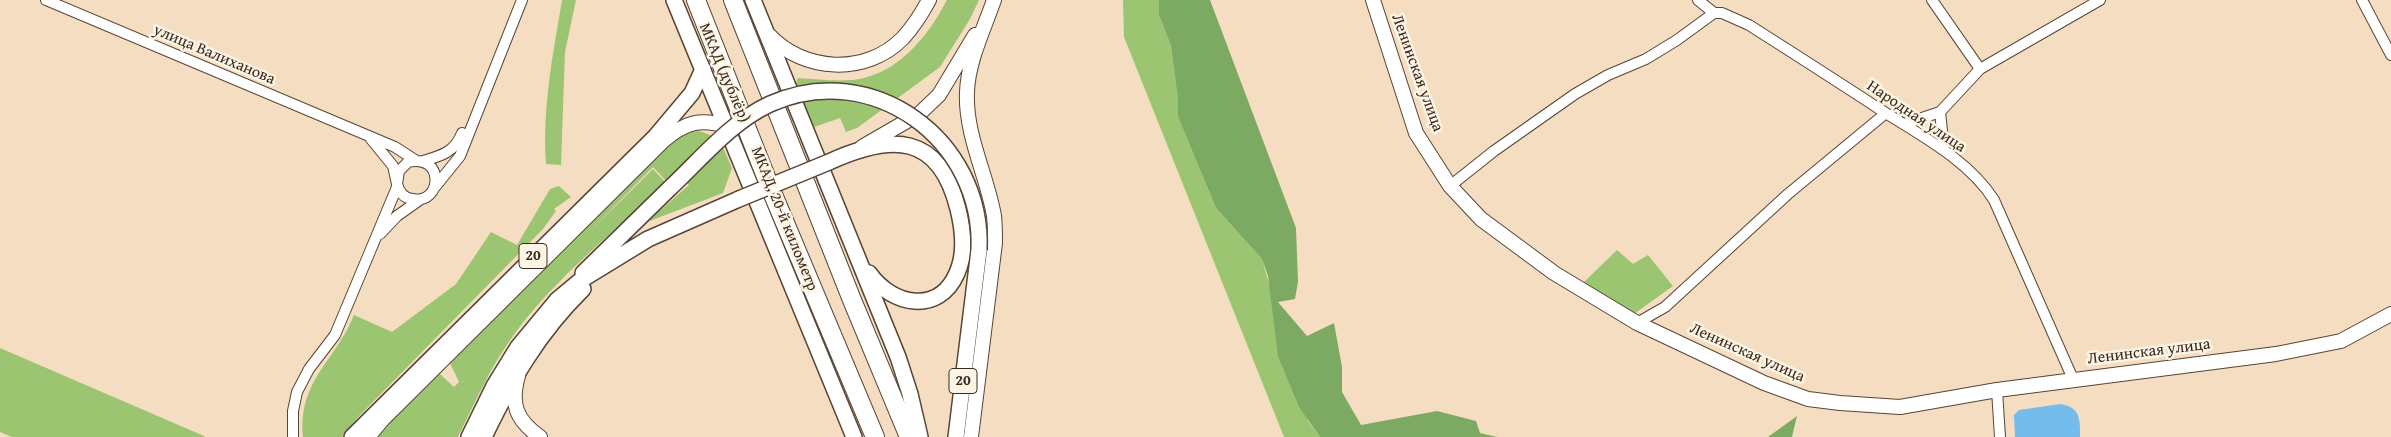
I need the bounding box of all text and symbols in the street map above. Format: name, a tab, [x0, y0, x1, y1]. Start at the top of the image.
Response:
street label: Ленинская улица	[1387, 12, 1447, 134]
street label: МКАД (дублёр)	[694, 20, 754, 126]
street label: улица Валиханова	[150, 21, 278, 89]
street label: Народная улица	[1863, 77, 1969, 157]
street label: МКАД, 20-й километр	[746, 144, 822, 294]
road number: 20	[519, 244, 547, 268]
street label: Ленинская улица	[1687, 319, 1807, 387]
street label: Ленинская улица	[2086, 335, 2212, 369]
road number: 20	[949, 368, 977, 394]

